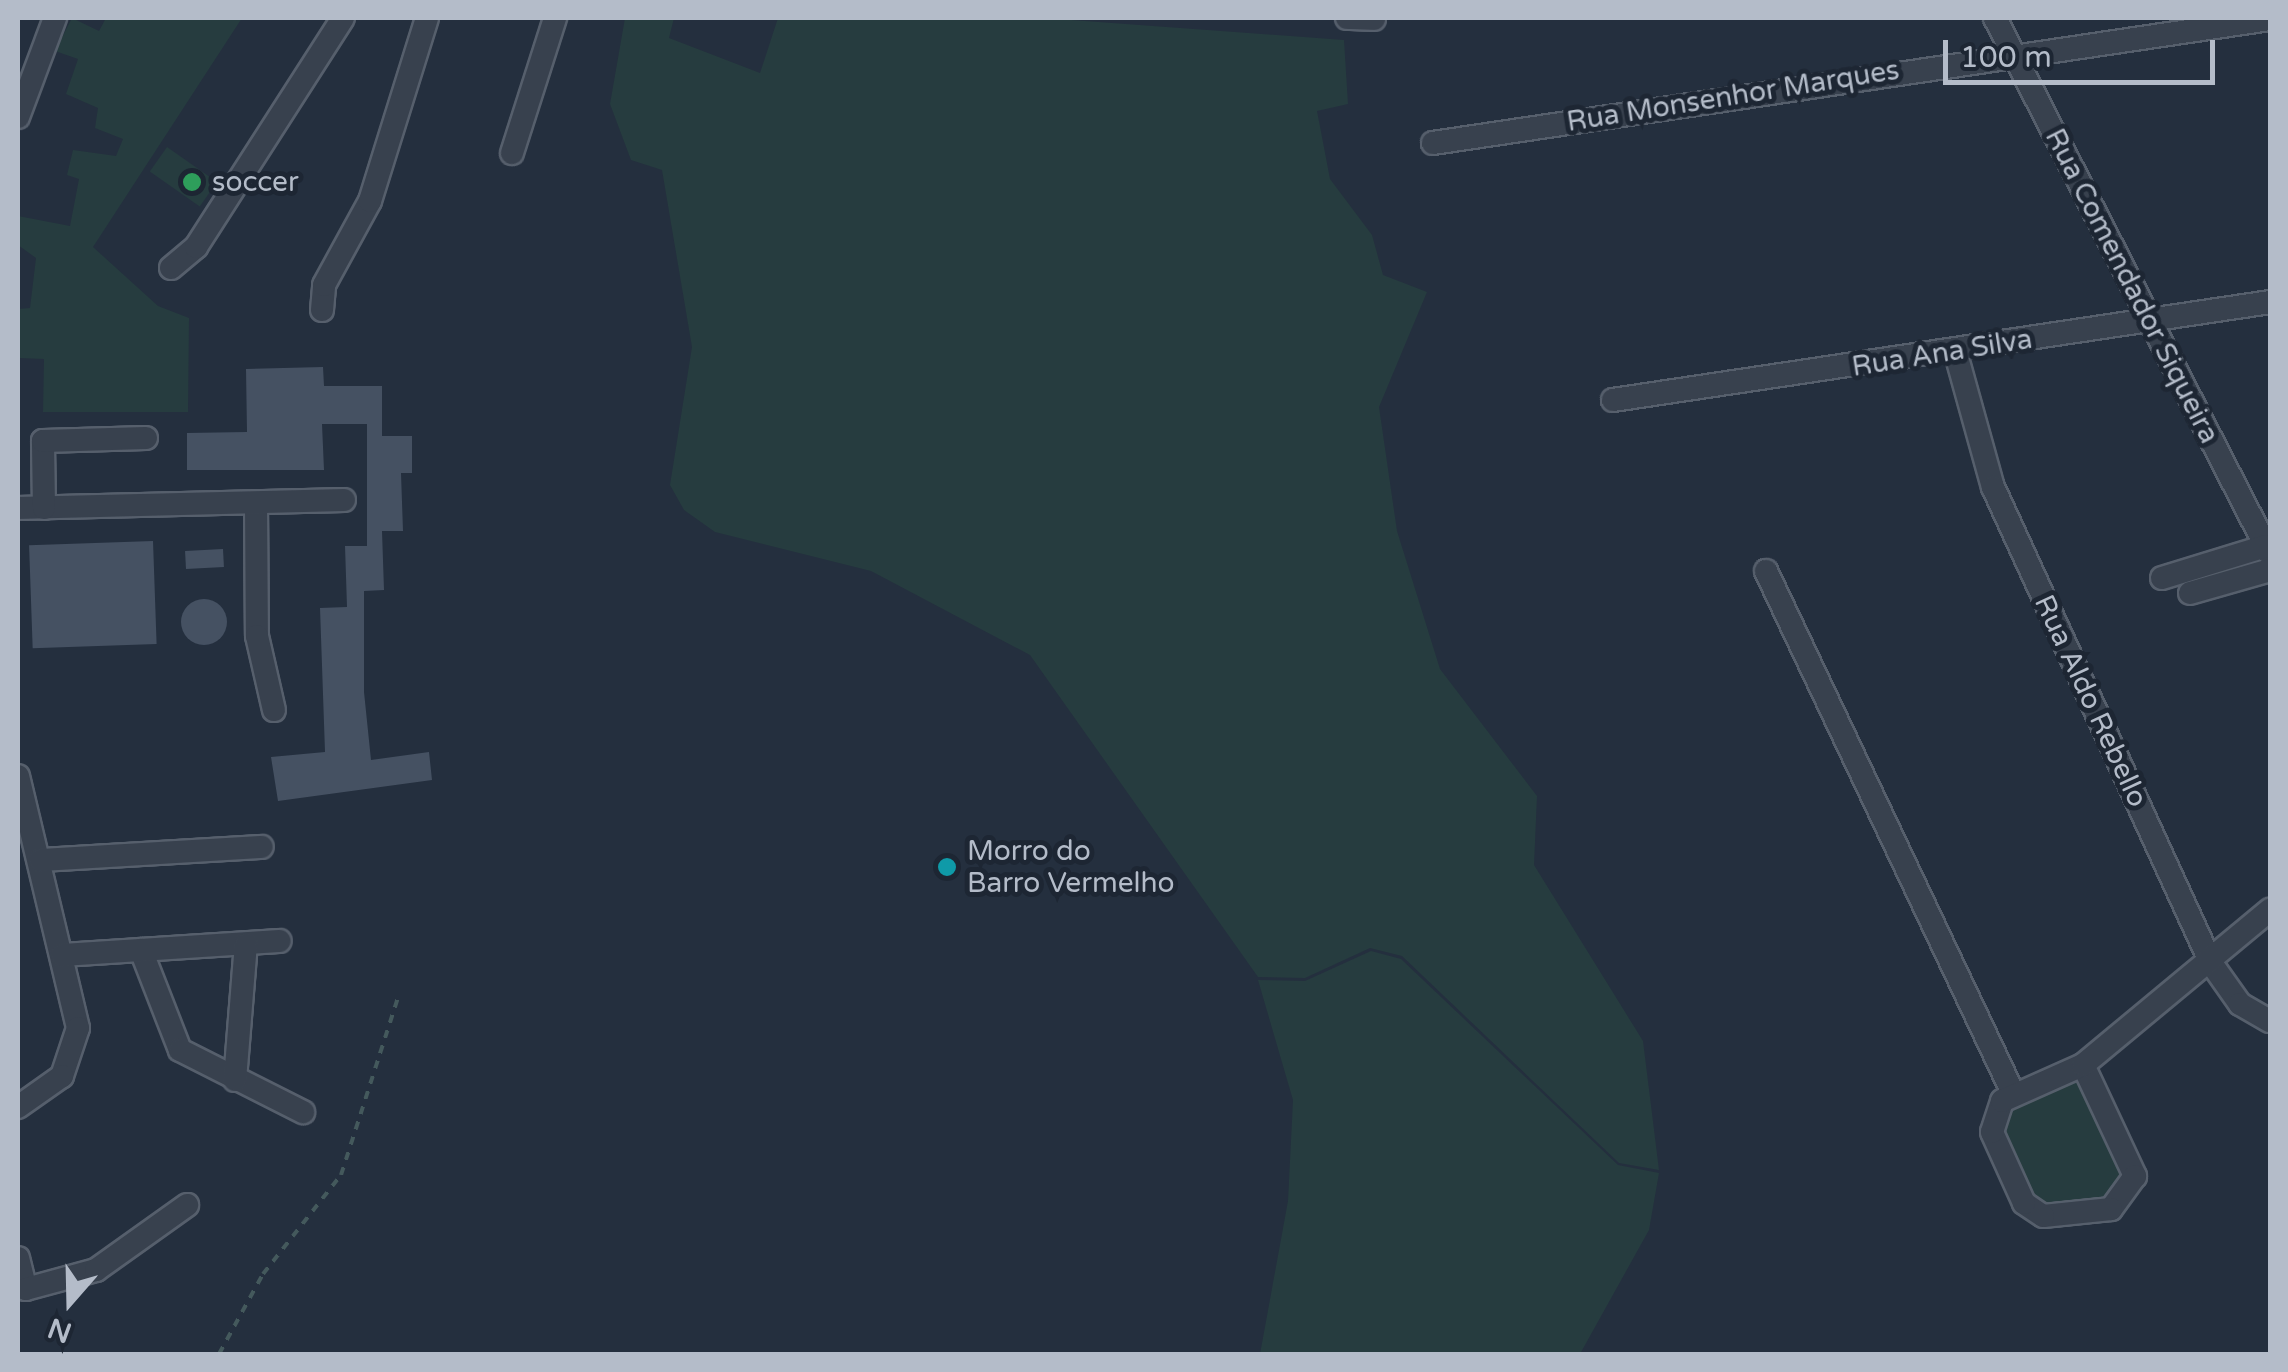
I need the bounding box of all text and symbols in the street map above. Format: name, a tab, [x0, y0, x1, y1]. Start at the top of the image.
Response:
scale bar	[1948, 20, 2220, 82]
text: 100 m	[1960, 39, 2052, 76]
street label: Rua Monsenhor Marques	[1564, 53, 1902, 139]
street label: Rua Comendador Siqueira	[2038, 123, 2226, 449]
place label: soccer	[212, 165, 299, 199]
marker: soccer	[181, 171, 203, 193]
street label: Rua Ana Silva	[1849, 322, 2035, 384]
street label: Rua Aldo Rebello	[2027, 590, 2155, 812]
place label: Morro do Barro Vermelho	[967, 834, 1175, 900]
marker: Morro do Barro Vermelho	[936, 856, 958, 878]
north arrow	[20, 1252, 120, 1352]
text: N	[43, 1310, 76, 1350]

